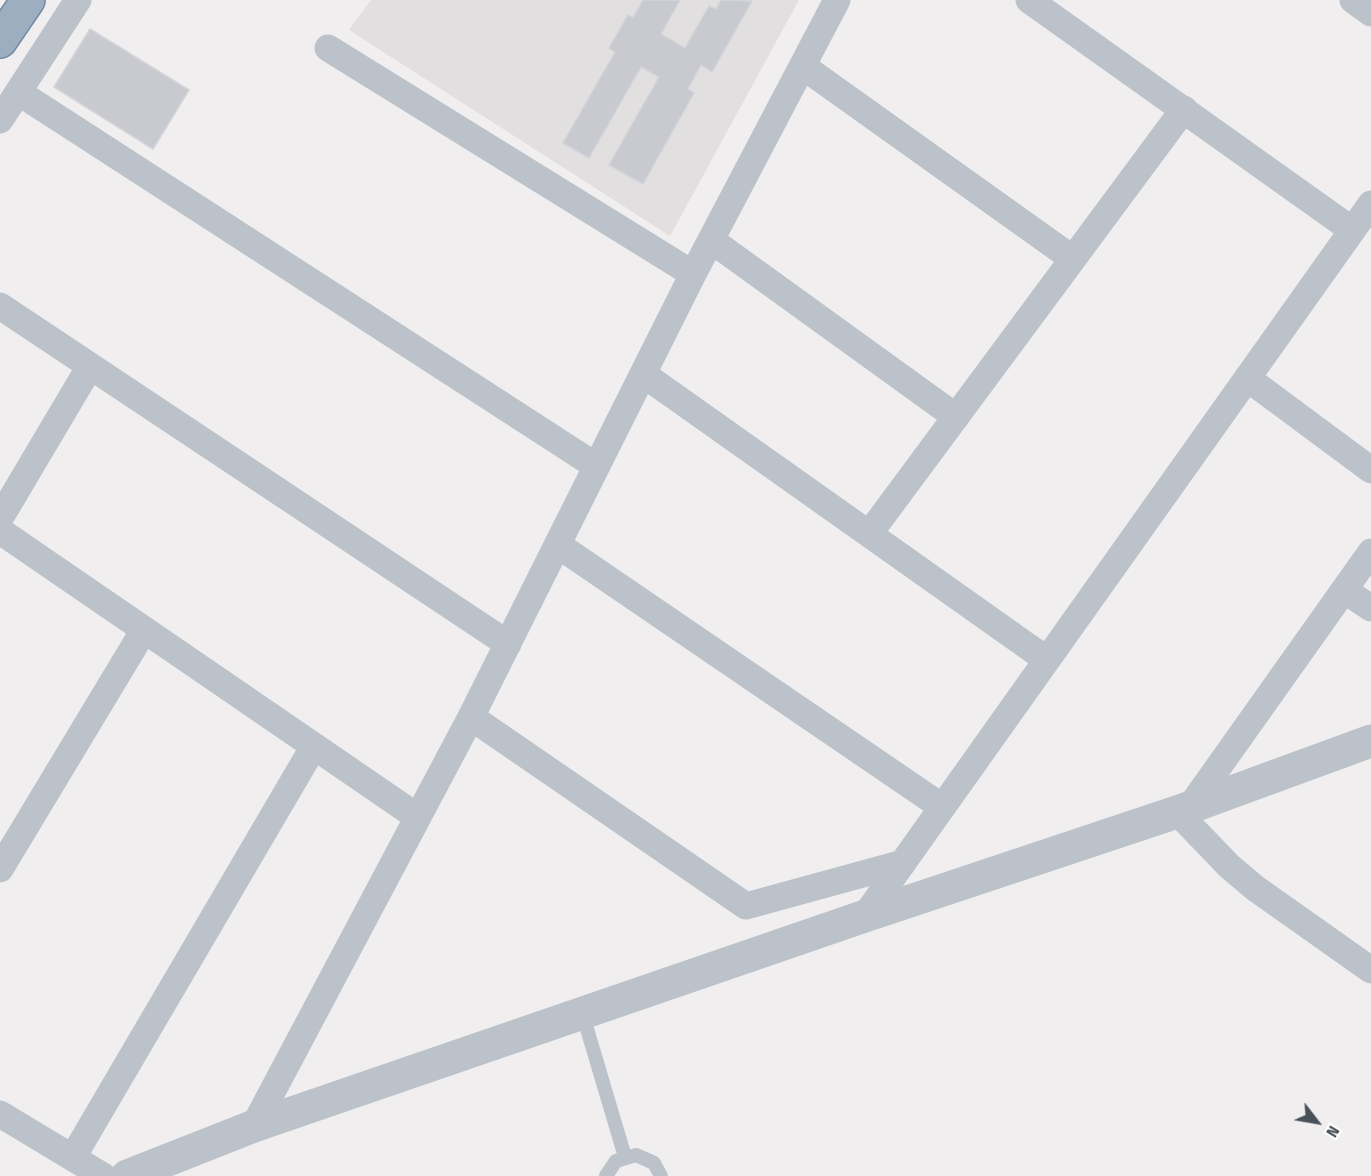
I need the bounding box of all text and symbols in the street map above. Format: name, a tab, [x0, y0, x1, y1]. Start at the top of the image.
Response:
north arrow	[1287, 1092, 1347, 1152]
text: N	[1322, 1123, 1343, 1141]

